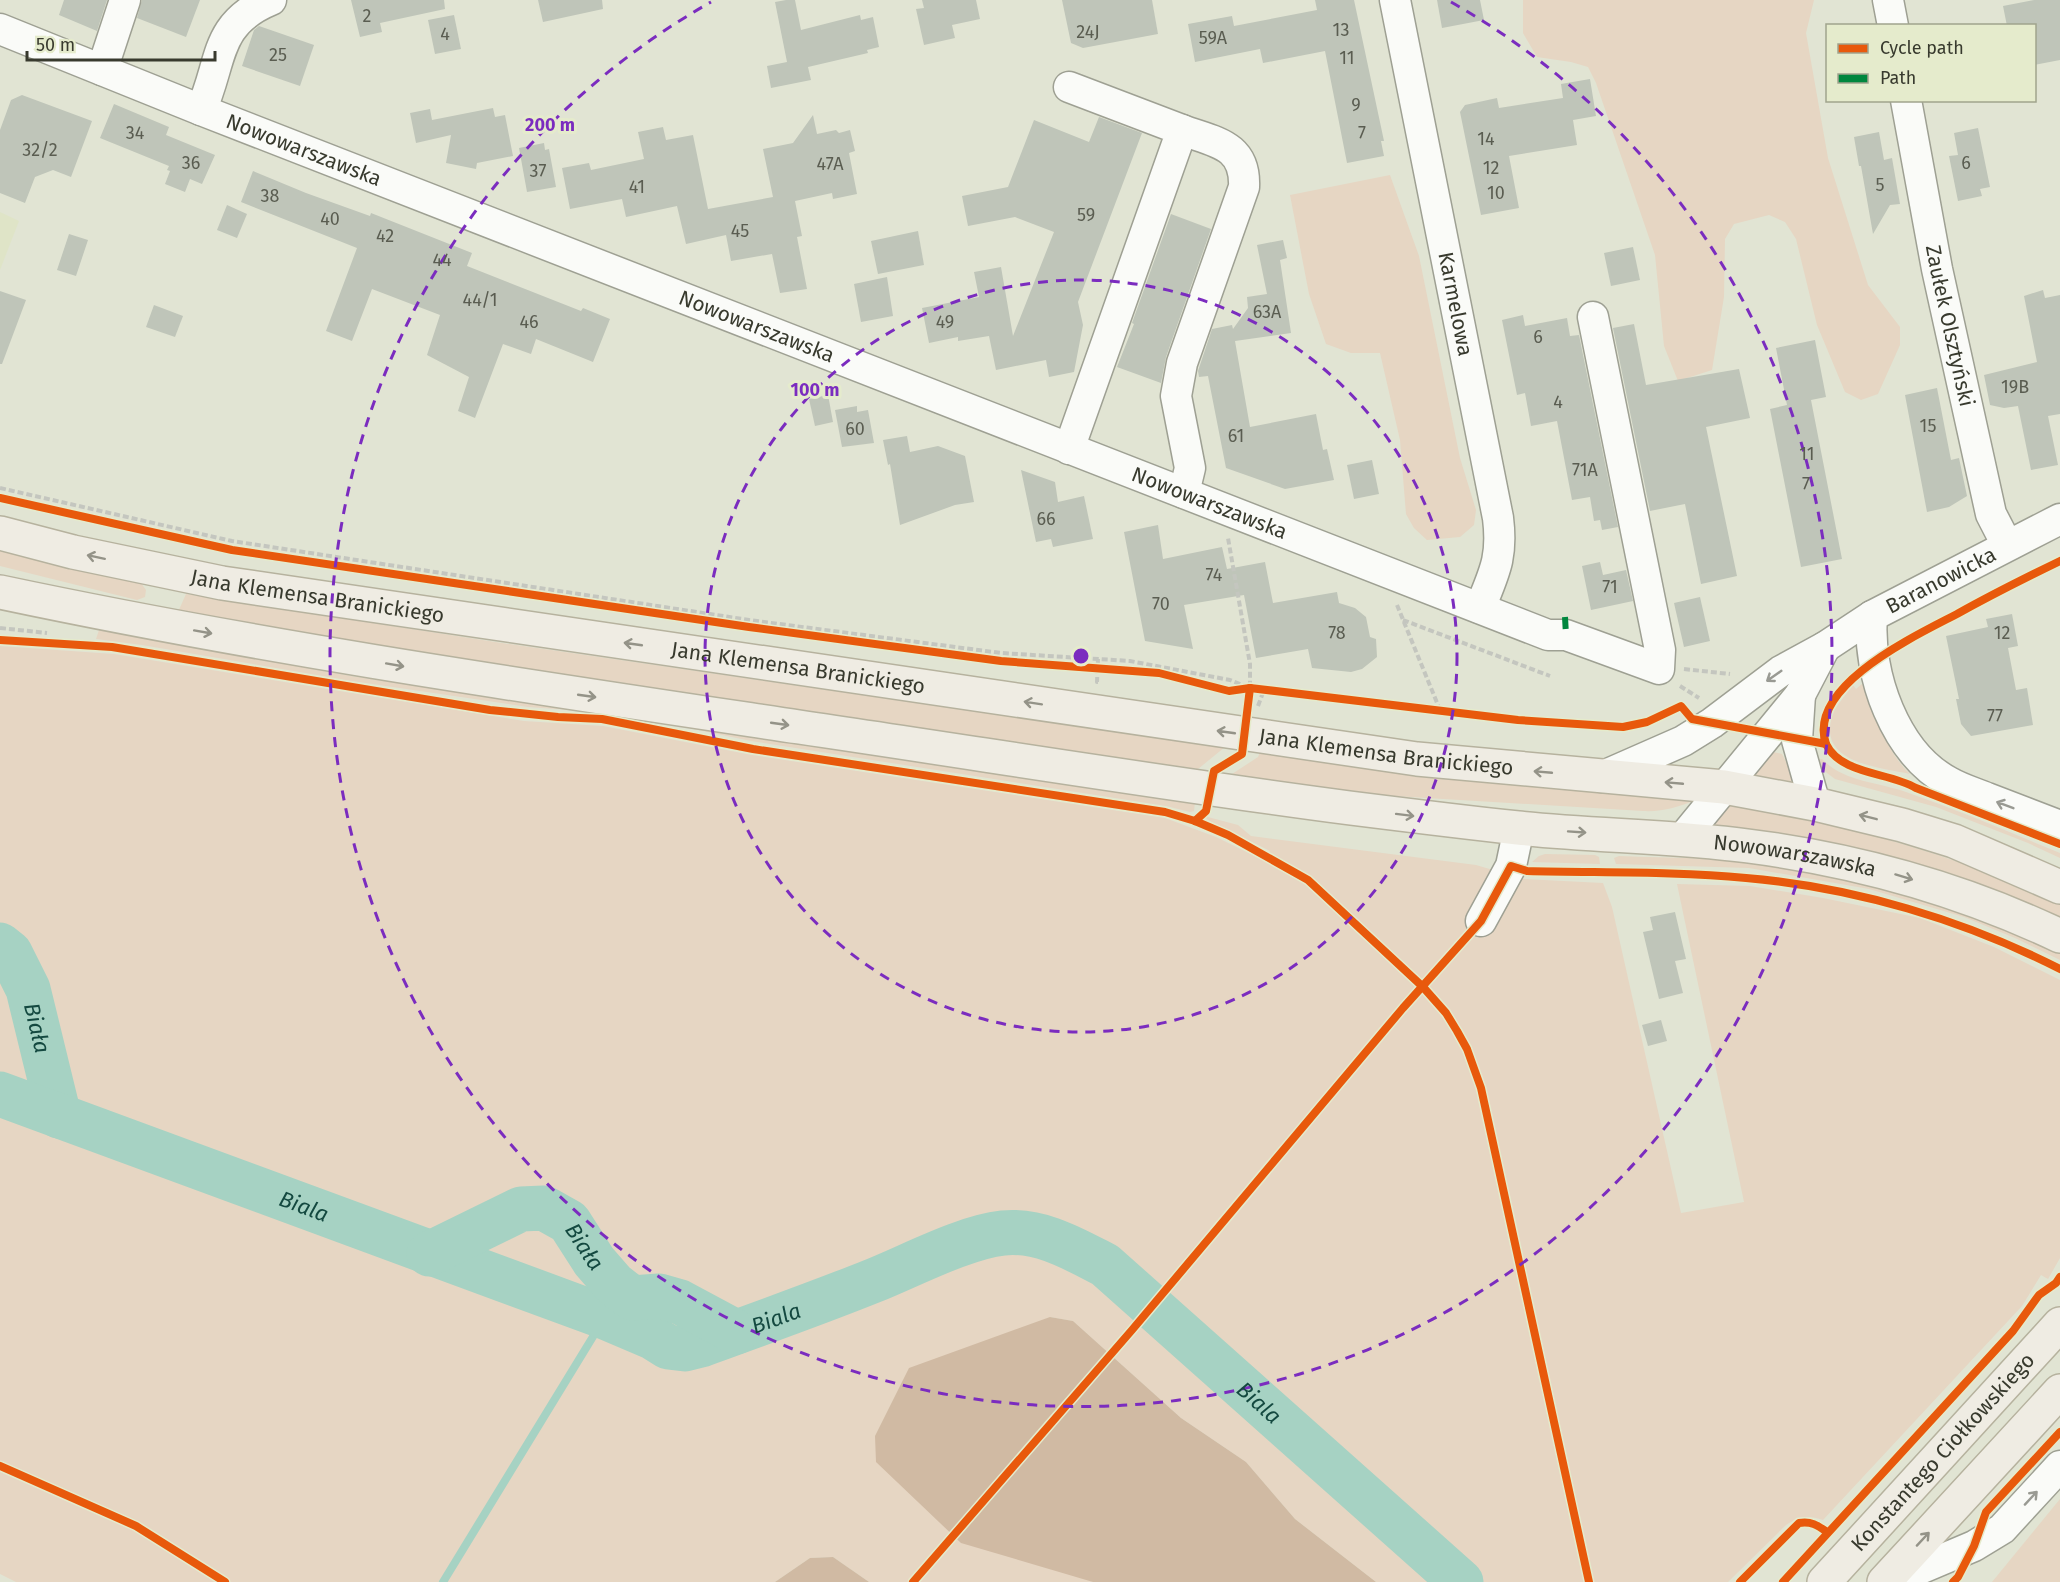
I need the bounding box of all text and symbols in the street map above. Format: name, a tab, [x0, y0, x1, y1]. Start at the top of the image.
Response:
house number: 2	[363, 5, 372, 27]
house number: 13	[1333, 19, 1349, 41]
house number: 24J	[1076, 21, 1100, 43]
house number: 4	[440, 23, 450, 45]
scale bar	[27, 24, 214, 62]
legend	[1826, 24, 2036, 102]
house number: 59A	[1199, 27, 1228, 49]
text: 50 m	[36, 34, 75, 56]
text: Cycle path	[1880, 37, 1964, 59]
house number: 25	[269, 44, 287, 66]
house number: 11	[1339, 47, 1355, 69]
text: Path	[1880, 67, 1916, 89]
house number: 9	[1351, 94, 1361, 116]
street label: Nowowarszawska	[222, 108, 385, 192]
text: 200 m	[525, 114, 575, 136]
house number: 34	[126, 122, 145, 144]
house number: 7	[1358, 122, 1366, 144]
house number: 14	[1477, 128, 1495, 150]
house number: 32/2	[22, 139, 58, 161]
house number: 36	[182, 152, 200, 174]
house number: 6	[1961, 152, 1971, 174]
house number: 47A	[817, 153, 844, 175]
house number: 12	[1483, 157, 1499, 179]
house number: 37	[530, 160, 546, 182]
house number: 5	[1875, 174, 1885, 196]
house number: 41	[629, 176, 645, 198]
house number: 10	[1487, 182, 1505, 204]
house number: 38	[261, 185, 280, 207]
house number: 59	[1077, 204, 1095, 226]
house number: 40	[320, 208, 340, 230]
house number: 45	[731, 220, 749, 242]
house number: 42	[376, 225, 394, 247]
street label: Zaułek Olsztyński	[1920, 243, 1980, 409]
house number: 44	[432, 249, 452, 271]
street label: Karmelowa	[1432, 250, 1479, 358]
street label: Nowowarszawska	[675, 285, 838, 369]
house number: 44/1	[463, 289, 497, 311]
house number: 63A	[1253, 301, 1282, 323]
house number: 46	[519, 311, 539, 333]
house number: 49	[936, 311, 954, 333]
house number: 6	[1533, 326, 1543, 348]
house number: 19B	[2001, 376, 2029, 398]
text: 100 m	[791, 379, 839, 401]
house number: 4	[1553, 391, 1563, 413]
house number: 15	[1920, 415, 1936, 437]
house number: 60	[845, 418, 865, 440]
house number: 61	[1228, 425, 1244, 447]
house number: 11	[1799, 443, 1815, 465]
house number: 71A	[1572, 459, 1599, 481]
street label: Nowowarszawska	[1128, 461, 1291, 545]
house number: 7	[1802, 473, 1810, 495]
house number: 66	[1036, 508, 1056, 530]
street label: Baranowicka	[1881, 541, 2000, 620]
one-way arrow	[87, 551, 107, 562]
street label: Jana Klemensa Branickiego	[188, 564, 446, 629]
house number: 74	[1206, 564, 1223, 586]
house number: 71	[1602, 576, 1618, 598]
house number: 70	[1152, 593, 1170, 615]
house number: 78	[1328, 622, 1346, 644]
house number: 12	[1994, 622, 2010, 644]
one-way arrow	[192, 626, 212, 637]
street label: Jana Klemensa Branickiego	[669, 636, 927, 699]
one-way arrow	[624, 638, 643, 649]
centre of rings	[1071, 646, 1091, 666]
one-way arrow	[384, 660, 404, 671]
one-way arrow	[1767, 670, 1783, 682]
one-way arrow	[577, 690, 597, 701]
one-way arrow	[1024, 698, 1044, 709]
house number: 77	[1987, 705, 2003, 727]
one-way arrow	[770, 719, 790, 730]
street label: Jana Klemensa Branickiego	[1257, 723, 1514, 781]
one-way arrow	[1217, 727, 1237, 738]
one-way arrow	[1534, 766, 1553, 777]
one-way arrow	[1665, 777, 1685, 788]
one-way arrow	[1997, 799, 2015, 810]
one-way arrow	[1395, 809, 1415, 820]
one-way arrow	[1858, 810, 1877, 822]
one-way arrow	[1567, 827, 1587, 838]
street label: Nowowarszawska	[1712, 829, 1879, 883]
one-way arrow	[1894, 872, 1913, 883]
water label: Biała	[18, 1000, 56, 1056]
water label: Biala	[275, 1185, 332, 1228]
water label: Biała	[559, 1218, 609, 1276]
water label: Biala	[748, 1297, 805, 1340]
street label: Konstantego Ciołkowskiego	[1845, 1347, 2040, 1557]
water label: Biala	[1231, 1376, 1287, 1430]
one-way arrow	[2024, 1490, 2039, 1505]
one-way arrow	[1916, 1532, 1930, 1547]

